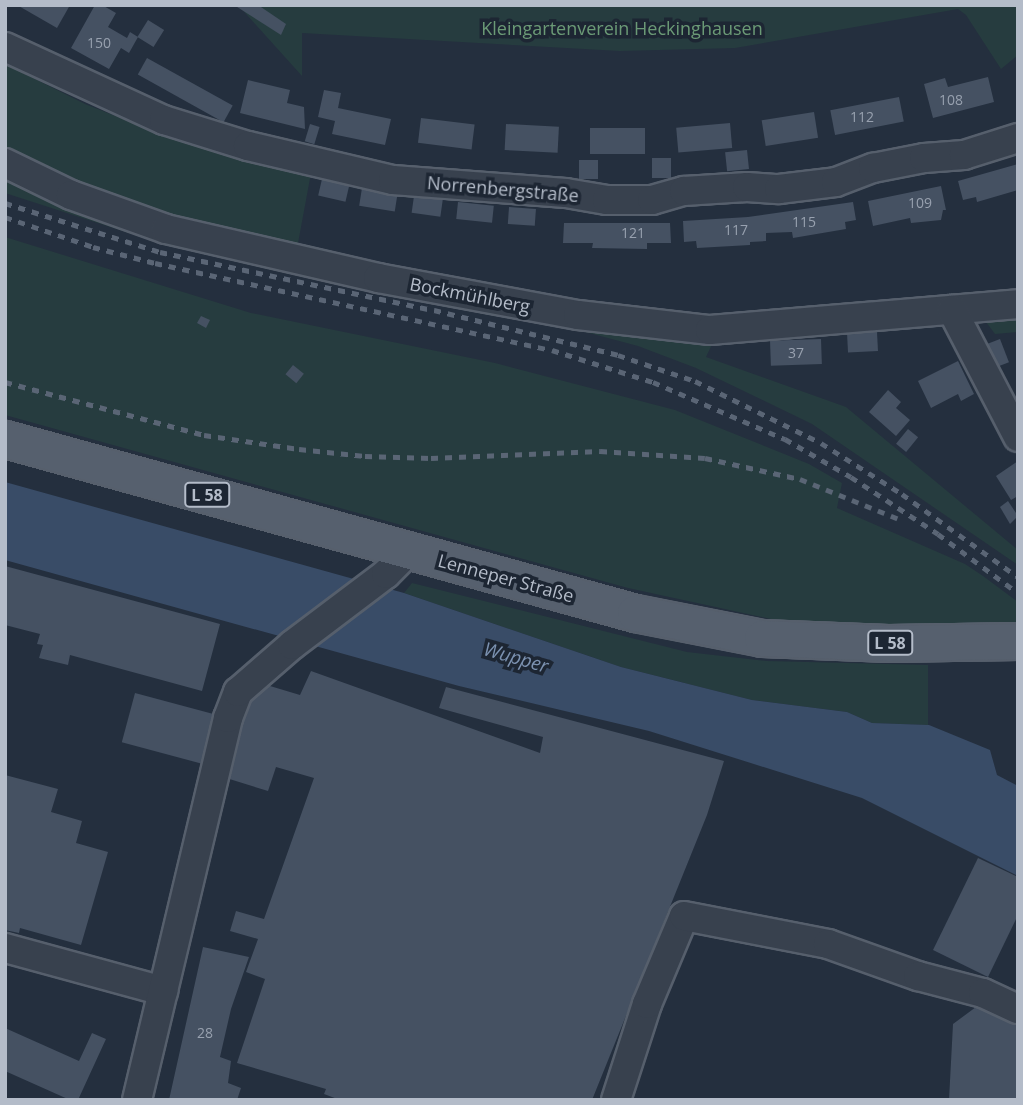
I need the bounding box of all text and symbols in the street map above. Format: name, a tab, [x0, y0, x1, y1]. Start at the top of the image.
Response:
park label: Kleingartenverein Heckinghausen	[481, 17, 763, 39]
house number: 150	[87, 35, 111, 51]
house number: 108	[939, 92, 963, 108]
house number: 112	[850, 109, 874, 125]
street label: Norrenbergstraße	[426, 172, 580, 206]
house number: 109	[908, 195, 932, 211]
house number: 115	[792, 214, 816, 230]
house number: 117	[724, 222, 748, 238]
house number: 121	[621, 225, 645, 241]
street label: Bockmühlberg	[408, 273, 532, 317]
house number: 37	[788, 345, 804, 361]
road number: L 58	[184, 482, 230, 508]
street label: Lenneper Straße	[436, 549, 576, 607]
road number: L 58	[867, 630, 913, 656]
water label: Wupper	[481, 638, 551, 678]
house number: 28	[197, 1025, 213, 1041]

